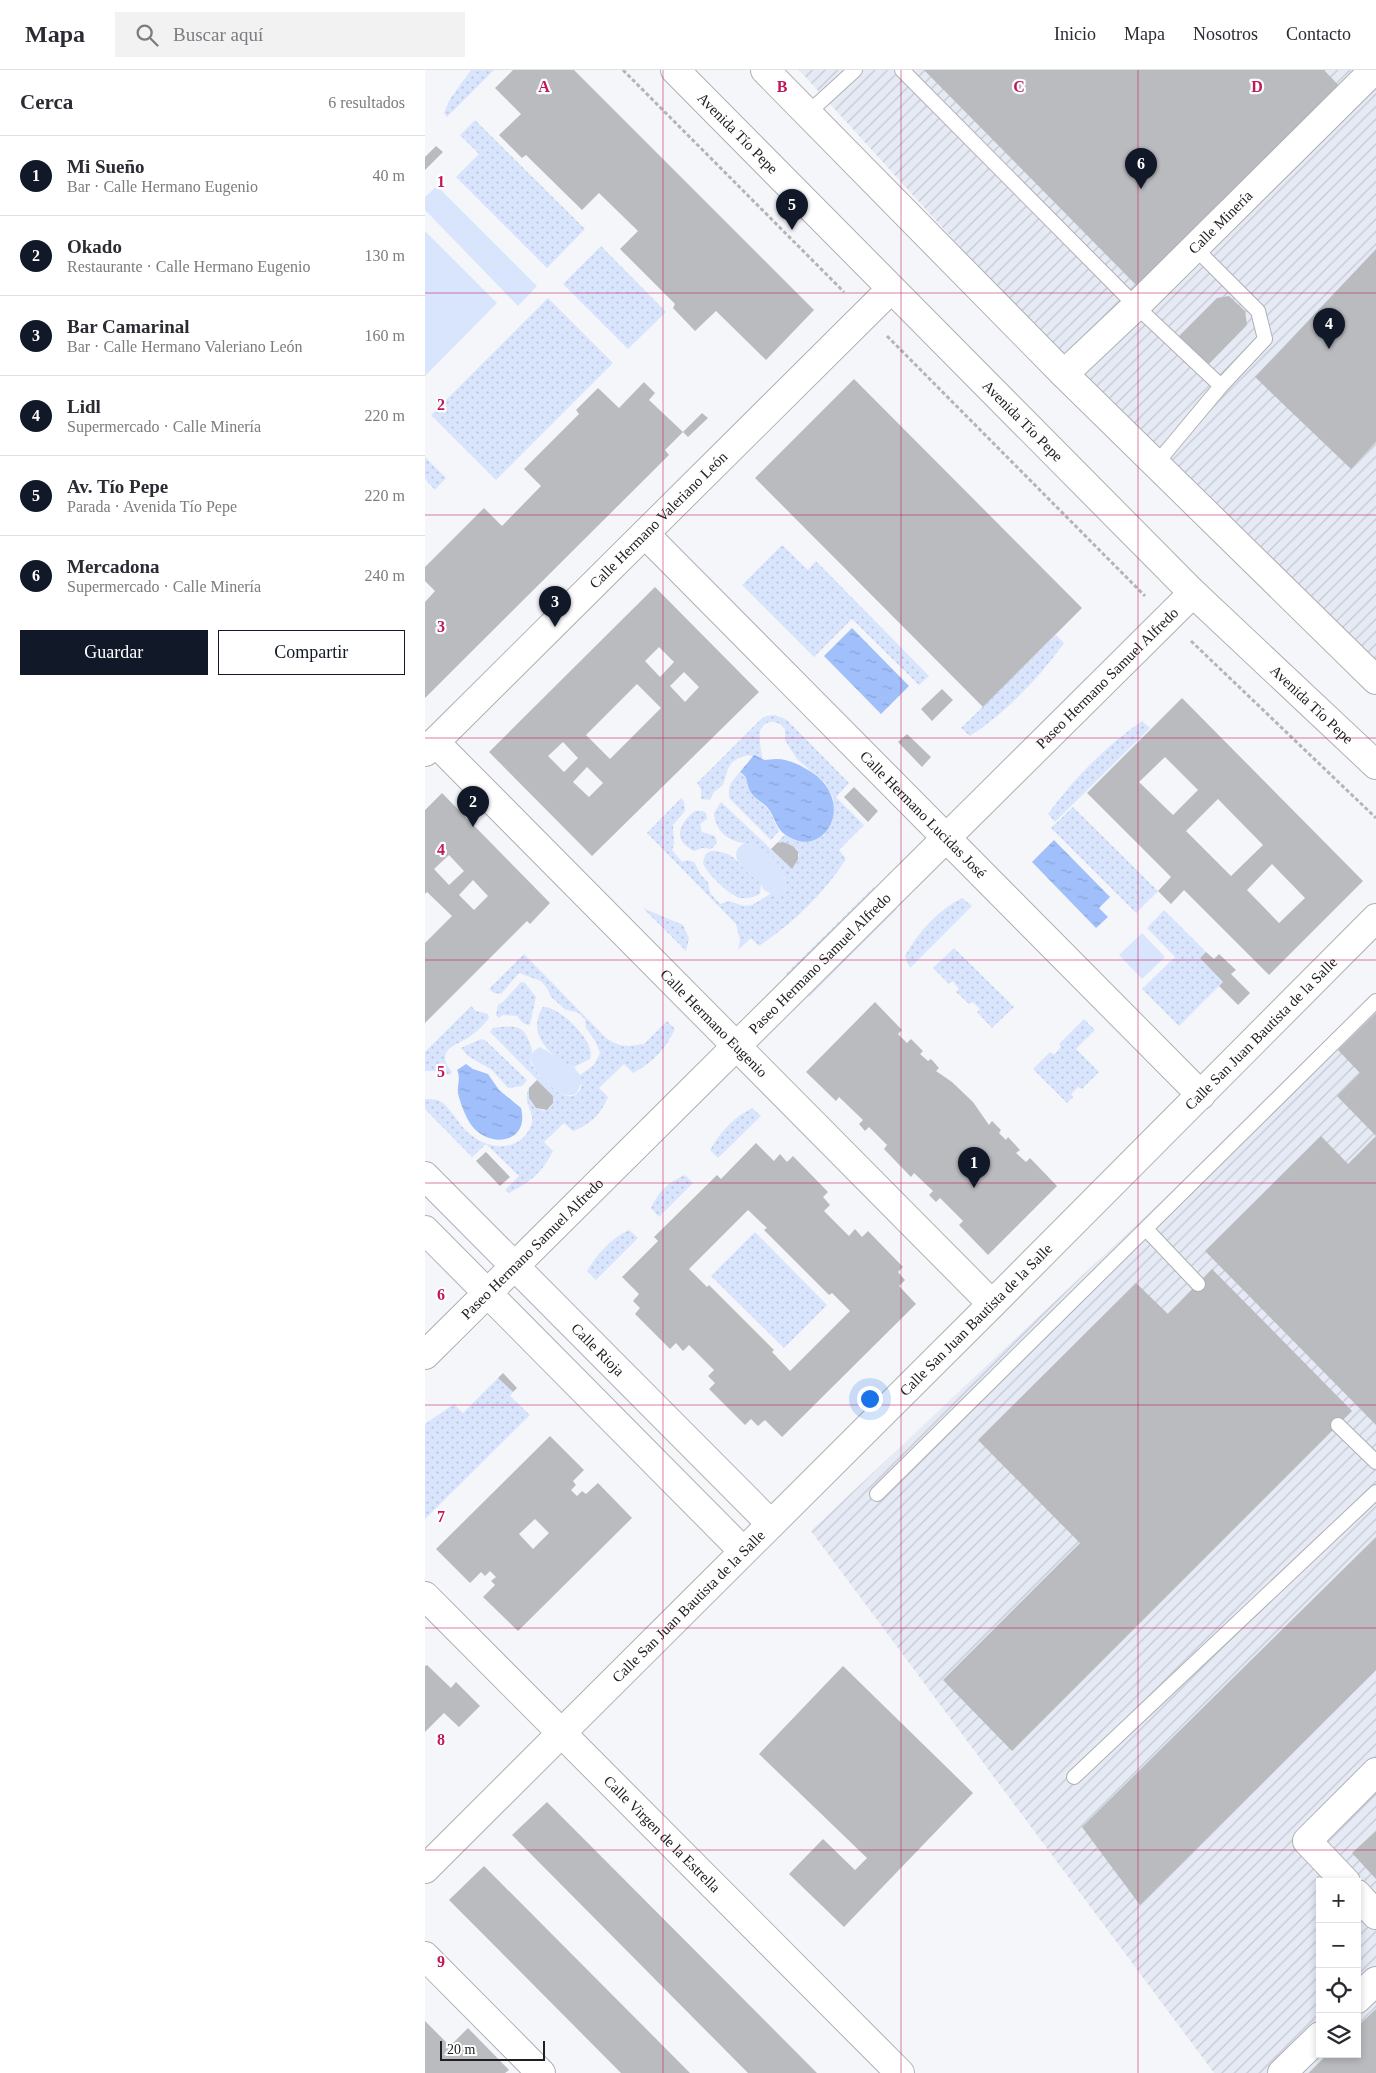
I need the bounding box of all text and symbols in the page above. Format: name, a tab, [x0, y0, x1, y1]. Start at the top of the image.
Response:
search box	[115, 12, 465, 57]
text: Mapa	[25, 21, 85, 47]
icon: search	[133, 21, 161, 49]
text: Buscar aquí	[173, 24, 263, 45]
text: Inicio	[1054, 24, 1096, 44]
text: Mapa	[1124, 24, 1165, 44]
text: Nosotros	[1193, 24, 1258, 44]
text: Contacto	[1286, 24, 1351, 44]
text: A	[538, 78, 550, 95]
text: B	[777, 78, 788, 95]
text: C	[1013, 78, 1025, 95]
text: D	[1251, 78, 1263, 95]
text: Cerca	[20, 90, 73, 114]
street label: Avenida Tío Pepe	[694, 90, 781, 177]
text: 6 resultados	[328, 94, 405, 111]
pin: 6	[1125, 148, 1157, 189]
text: Mi Sueño	[67, 156, 145, 177]
text: 1	[32, 167, 40, 184]
text: 40 m	[373, 167, 405, 184]
text: 1	[437, 173, 445, 190]
text: Bar · Calle Hermano Eugenio	[67, 178, 258, 195]
street label: Calle Minería	[1185, 187, 1256, 257]
pin: 5	[776, 189, 808, 230]
text: Okado	[67, 236, 122, 257]
text: 2	[32, 247, 40, 264]
text: 130 m	[365, 247, 405, 264]
text: Restaurante · Calle Hermano Eugenio	[67, 258, 310, 275]
pin: 4	[1313, 308, 1345, 349]
text: Bar Camarinal	[67, 316, 190, 337]
text: 3	[32, 327, 40, 344]
text: 160 m	[365, 327, 405, 344]
text: Bar · Calle Hermano Valeriano León	[67, 338, 303, 355]
street label: Avenida Tío Pepe	[979, 377, 1066, 465]
text: Lidl	[67, 396, 101, 417]
text: 2	[437, 396, 445, 413]
text: 4	[32, 407, 40, 424]
text: 220 m	[365, 407, 405, 424]
text: Supermercado · Calle Minería	[67, 418, 261, 435]
street label: Calle Hermano Valeriano León	[586, 448, 731, 592]
text: Av. Tío Pepe	[67, 476, 168, 497]
text: 5	[32, 487, 40, 504]
text: 220 m	[365, 487, 405, 504]
text: Parada · Avenida Tío Pepe	[67, 498, 237, 515]
text: Mercadona	[67, 556, 160, 577]
text: 6	[32, 567, 40, 584]
text: 240 m	[365, 567, 405, 584]
text: Supermercado · Calle Minería	[67, 578, 261, 595]
pin: 3	[539, 586, 571, 627]
street label: Paseo Hermano Samuel Alfredo	[1033, 604, 1181, 752]
text: 3	[437, 618, 445, 635]
button: Guardar	[20, 630, 208, 675]
button: Compartir	[218, 630, 405, 675]
street label: Avenida Tío Pepe	[1267, 662, 1356, 747]
street label: Calle Hermano Lucidas José	[857, 748, 990, 882]
pin: 2	[457, 786, 489, 827]
text: 4	[437, 841, 445, 858]
street label: Paseo Hermano Samuel Alfredo	[746, 890, 894, 1037]
street label: Calle San Juan Bautista de la Salle	[1182, 954, 1341, 1113]
street label: Calle Hermano Eugenio	[657, 966, 771, 1080]
text: 5	[437, 1063, 445, 1080]
pin: 1	[958, 1147, 990, 1188]
street label: Paseo Hermano Samuel Alfredo	[458, 1175, 606, 1322]
street label: Calle San Juan Bautista de la Salle	[897, 1240, 1056, 1399]
text: 6	[437, 1286, 445, 1303]
street label: Calle Rioja	[568, 1320, 628, 1380]
your location	[857, 1386, 883, 1412]
text: 7	[437, 1508, 445, 1525]
street label: Calle San Juan Bautista de la Salle	[609, 1527, 768, 1686]
text: 8	[437, 1731, 445, 1748]
street label: Calle Virgen de la Estrella	[601, 1773, 724, 1896]
map controls	[1316, 1878, 1361, 2058]
button: +	[1316, 1878, 1361, 1923]
button: −	[1316, 1923, 1361, 1968]
text: 9	[437, 1953, 445, 1970]
button: locate	[1316, 1968, 1361, 2013]
button: layers	[1316, 2013, 1361, 2058]
scale bar	[440, 2038, 545, 2061]
text: 20 m	[447, 2042, 475, 2057]

